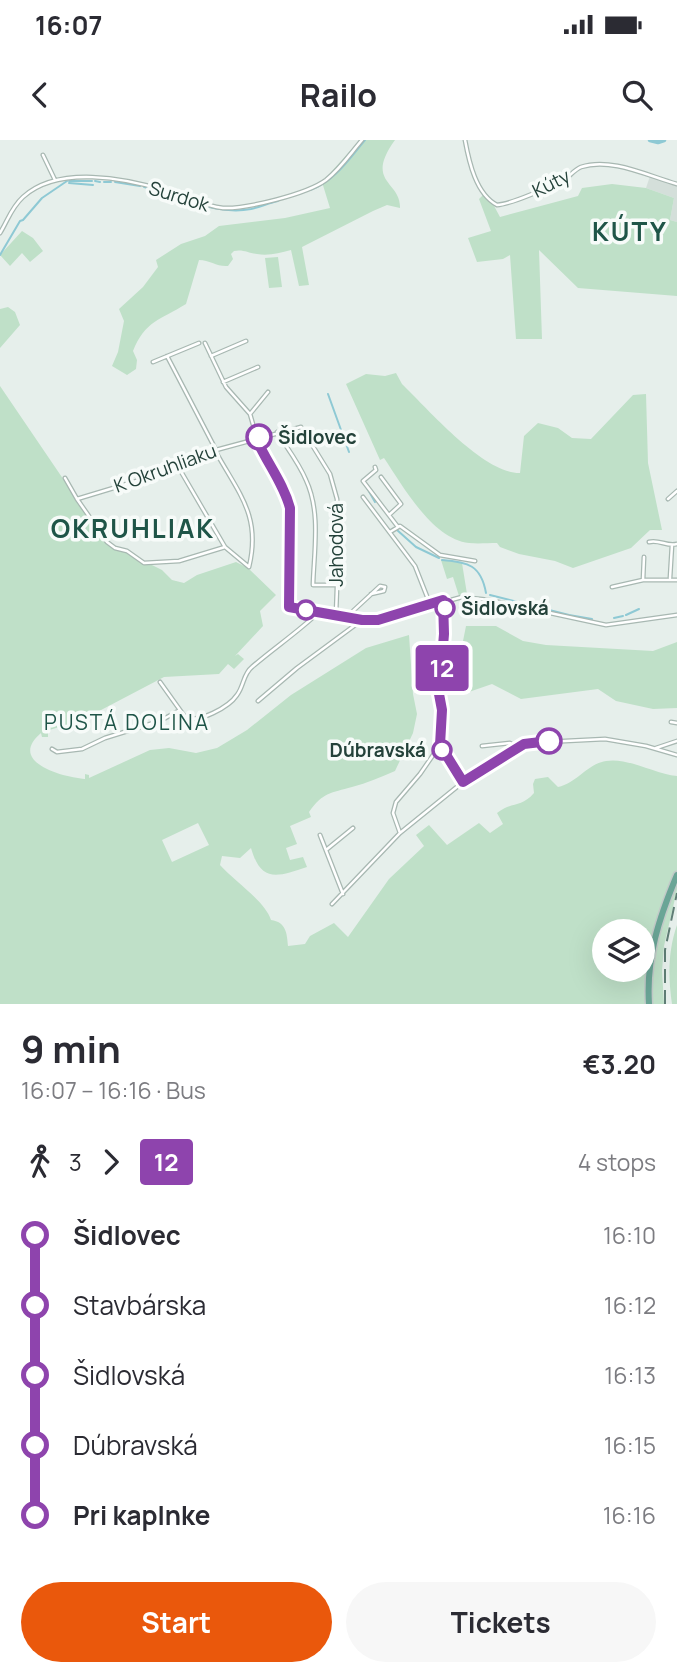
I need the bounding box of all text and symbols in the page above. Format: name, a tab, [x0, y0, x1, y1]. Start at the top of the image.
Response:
text: 16:07	[35, 7, 102, 43]
text: Railo	[300, 73, 377, 117]
icon: back	[21, 76, 59, 114]
icon: search	[618, 76, 656, 114]
street label: Kúty	[528, 163, 574, 203]
street label: Surdok	[146, 175, 213, 218]
district label: KÚTY	[592, 213, 668, 249]
marker: Šidlovec	[246, 424, 272, 450]
place label: Šidlovec	[278, 424, 357, 450]
street label: K Okruhliaku	[110, 437, 220, 499]
street label: Jahodová	[323, 503, 349, 587]
district label: OKRUHLIAK	[51, 510, 215, 546]
place label: Šidlovská	[461, 595, 549, 621]
marker: Šidlovská	[435, 598, 455, 618]
unlabelled marker	[296, 600, 316, 620]
line badge: 12	[410, 645, 474, 691]
text: 12	[430, 651, 454, 684]
district label: PUSTÁ DOLINA	[44, 708, 210, 736]
unlabelled marker	[536, 728, 562, 754]
place label: Dúbravská	[330, 737, 426, 763]
marker: Dúbravská	[432, 740, 452, 760]
map controls	[592, 919, 655, 982]
button: layers	[592, 919, 655, 982]
text: 9 min	[21, 1022, 121, 1074]
text: €3.20	[583, 1046, 656, 1082]
text: 16:07 – 16:16 · Bus	[21, 1074, 206, 1106]
icon: walk	[21, 1143, 59, 1181]
icon: forward	[92, 1143, 130, 1181]
text: 12	[154, 1145, 179, 1178]
text: 3	[69, 1146, 82, 1178]
text: 4 stops	[578, 1146, 656, 1178]
text: Šidlovec	[73, 1217, 181, 1253]
text: 16:10	[603, 1219, 656, 1251]
text: Stavbárska	[73, 1287, 206, 1323]
text: 16:12	[604, 1289, 656, 1321]
text: Šidlovská	[73, 1357, 185, 1393]
text: 16:13	[604, 1359, 656, 1391]
text: Dúbravská	[73, 1427, 198, 1463]
text: 16:15	[604, 1429, 656, 1461]
text: Pri kaplnke	[73, 1497, 210, 1533]
text: 16:16	[603, 1499, 656, 1531]
button: Start	[21, 1582, 332, 1662]
button: Tickets	[346, 1582, 656, 1662]

